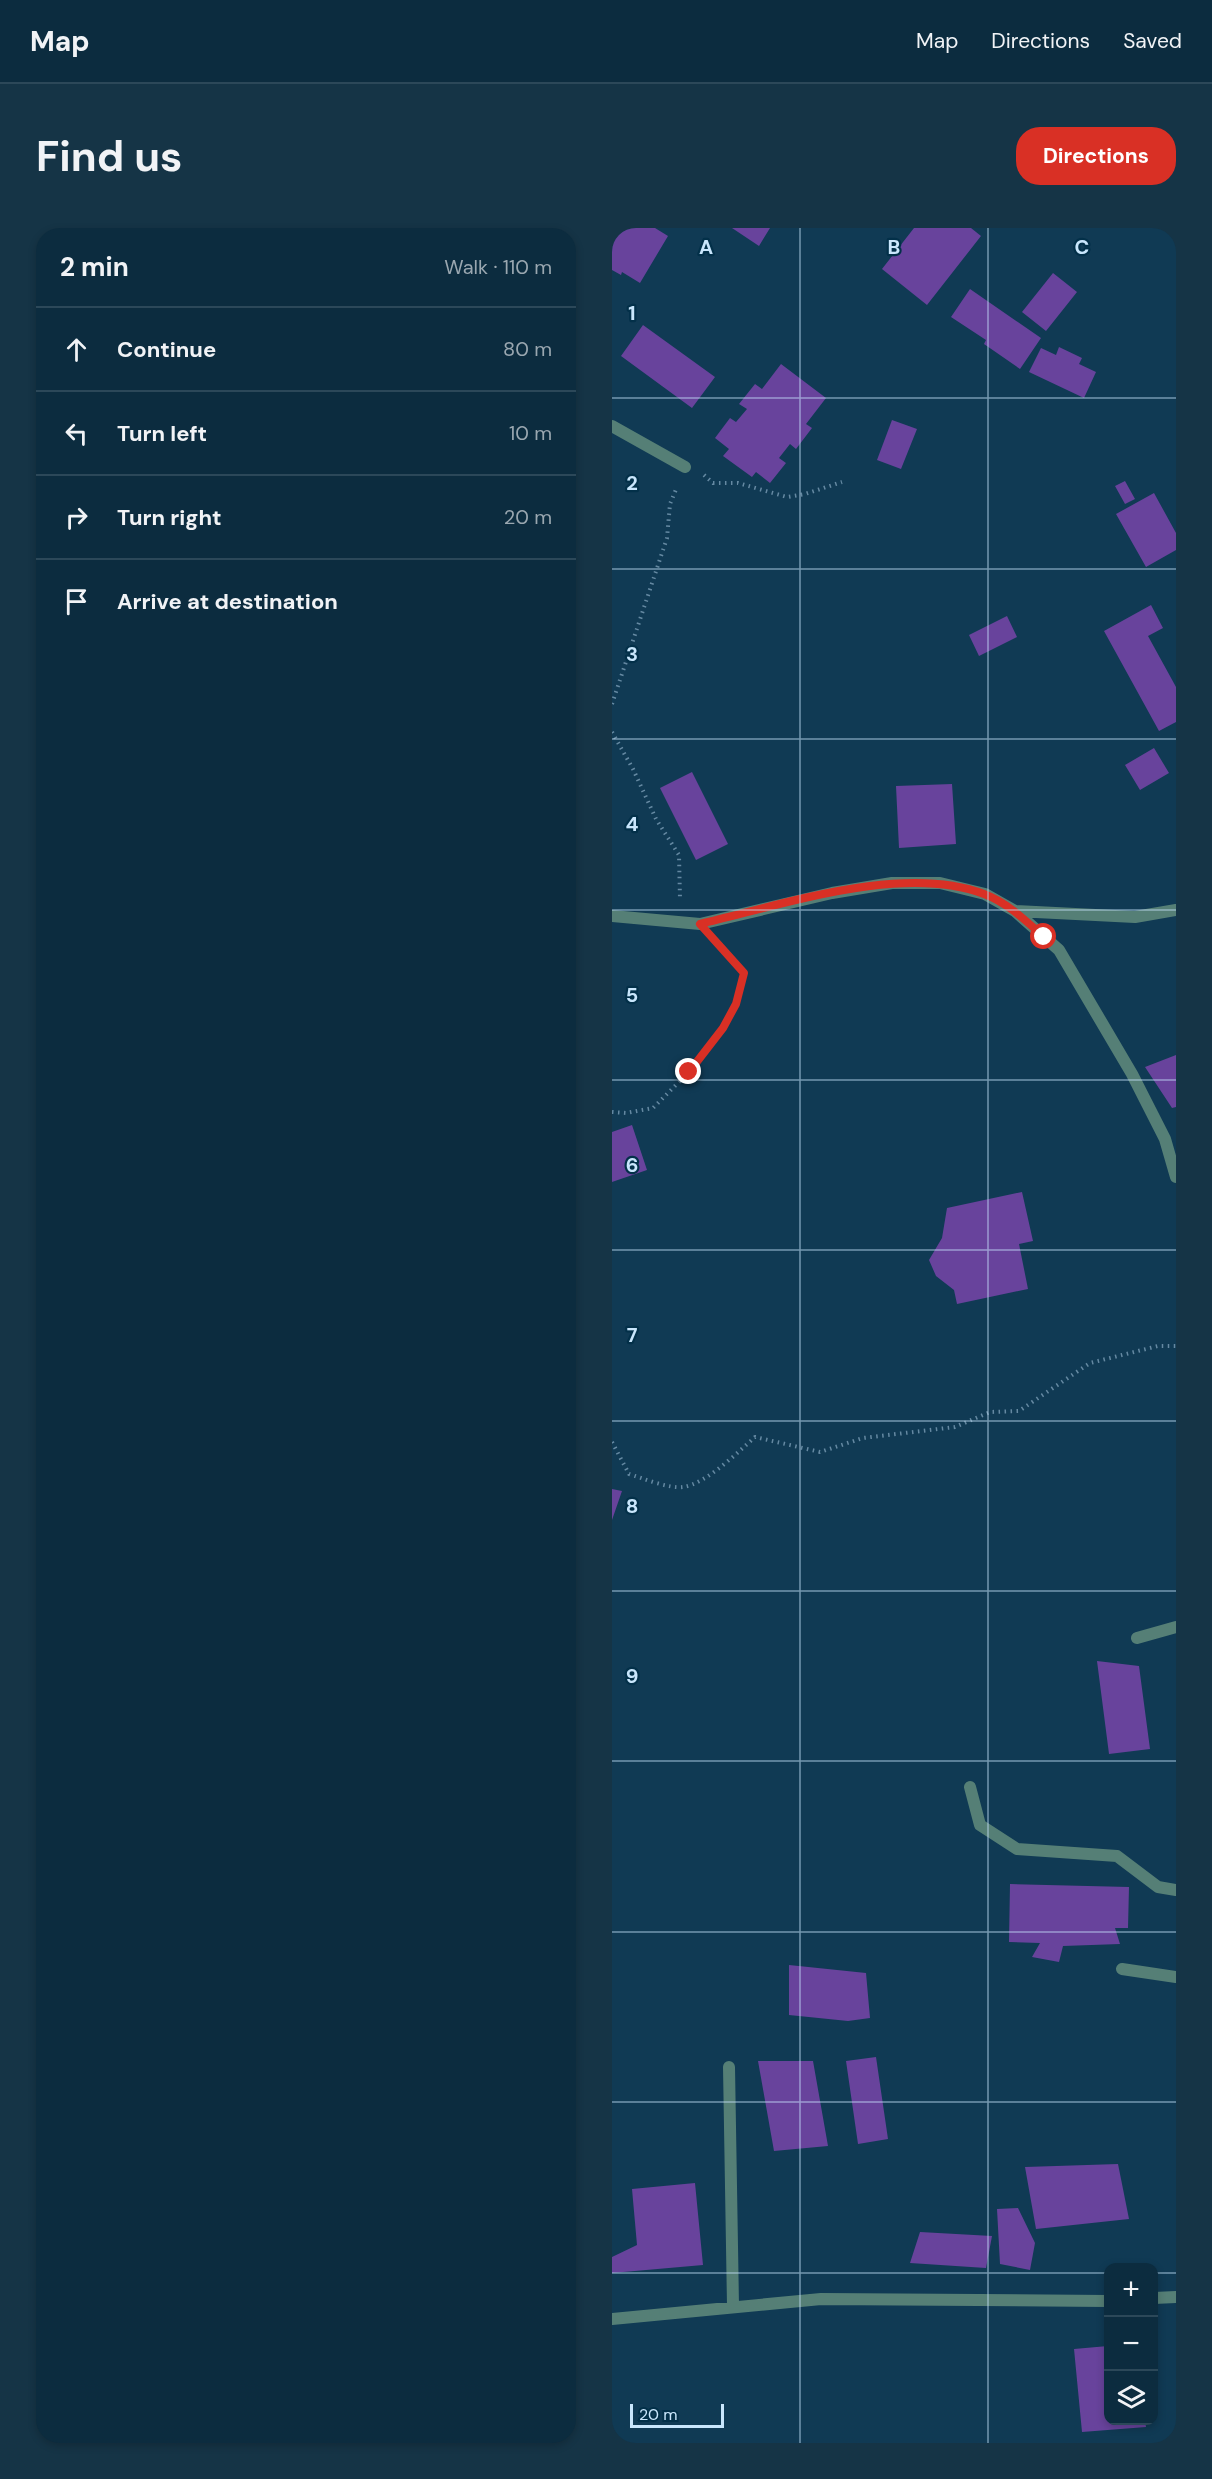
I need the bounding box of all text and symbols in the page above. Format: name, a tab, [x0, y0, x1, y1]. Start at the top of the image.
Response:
text: Map	[30, 23, 90, 60]
text: Map	[916, 27, 958, 55]
text: Directions	[991, 27, 1090, 55]
text: Saved	[1123, 27, 1182, 55]
button: Directions	[1016, 127, 1176, 185]
text: Find us	[36, 129, 182, 184]
text: A	[699, 234, 713, 260]
text: B	[888, 234, 900, 260]
text: C	[1075, 234, 1089, 260]
text: 2 min	[60, 250, 129, 284]
text: Walk · 110 m	[444, 254, 552, 280]
text: 1	[628, 300, 636, 326]
icon: ahead	[60, 333, 93, 366]
text: Continue	[117, 335, 216, 364]
text: 80 m	[503, 336, 552, 362]
icon: left	[60, 417, 93, 450]
text: Turn left	[117, 419, 207, 448]
text: 10 m	[509, 420, 552, 446]
text: 2	[626, 470, 638, 496]
icon: right	[60, 501, 93, 534]
text: Turn right	[117, 503, 222, 532]
text: 20 m	[504, 504, 552, 530]
icon: arrive	[60, 585, 93, 618]
text: Arrive at destination	[117, 587, 338, 616]
text: 3	[626, 641, 638, 667]
text: 4	[626, 811, 639, 837]
route start	[1030, 923, 1056, 949]
text: 5	[626, 982, 638, 1008]
route end	[675, 1058, 701, 1084]
text: 6	[626, 1152, 638, 1178]
text: 7	[627, 1322, 638, 1348]
text: 8	[626, 1493, 638, 1519]
text: 9	[626, 1663, 638, 1689]
map controls	[1104, 2263, 1158, 2425]
button: +	[1104, 2263, 1158, 2317]
button: −	[1104, 2317, 1158, 2371]
button: layers	[1104, 2371, 1158, 2425]
scale bar	[630, 2401, 724, 2428]
text: 20 m	[639, 2404, 678, 2425]

